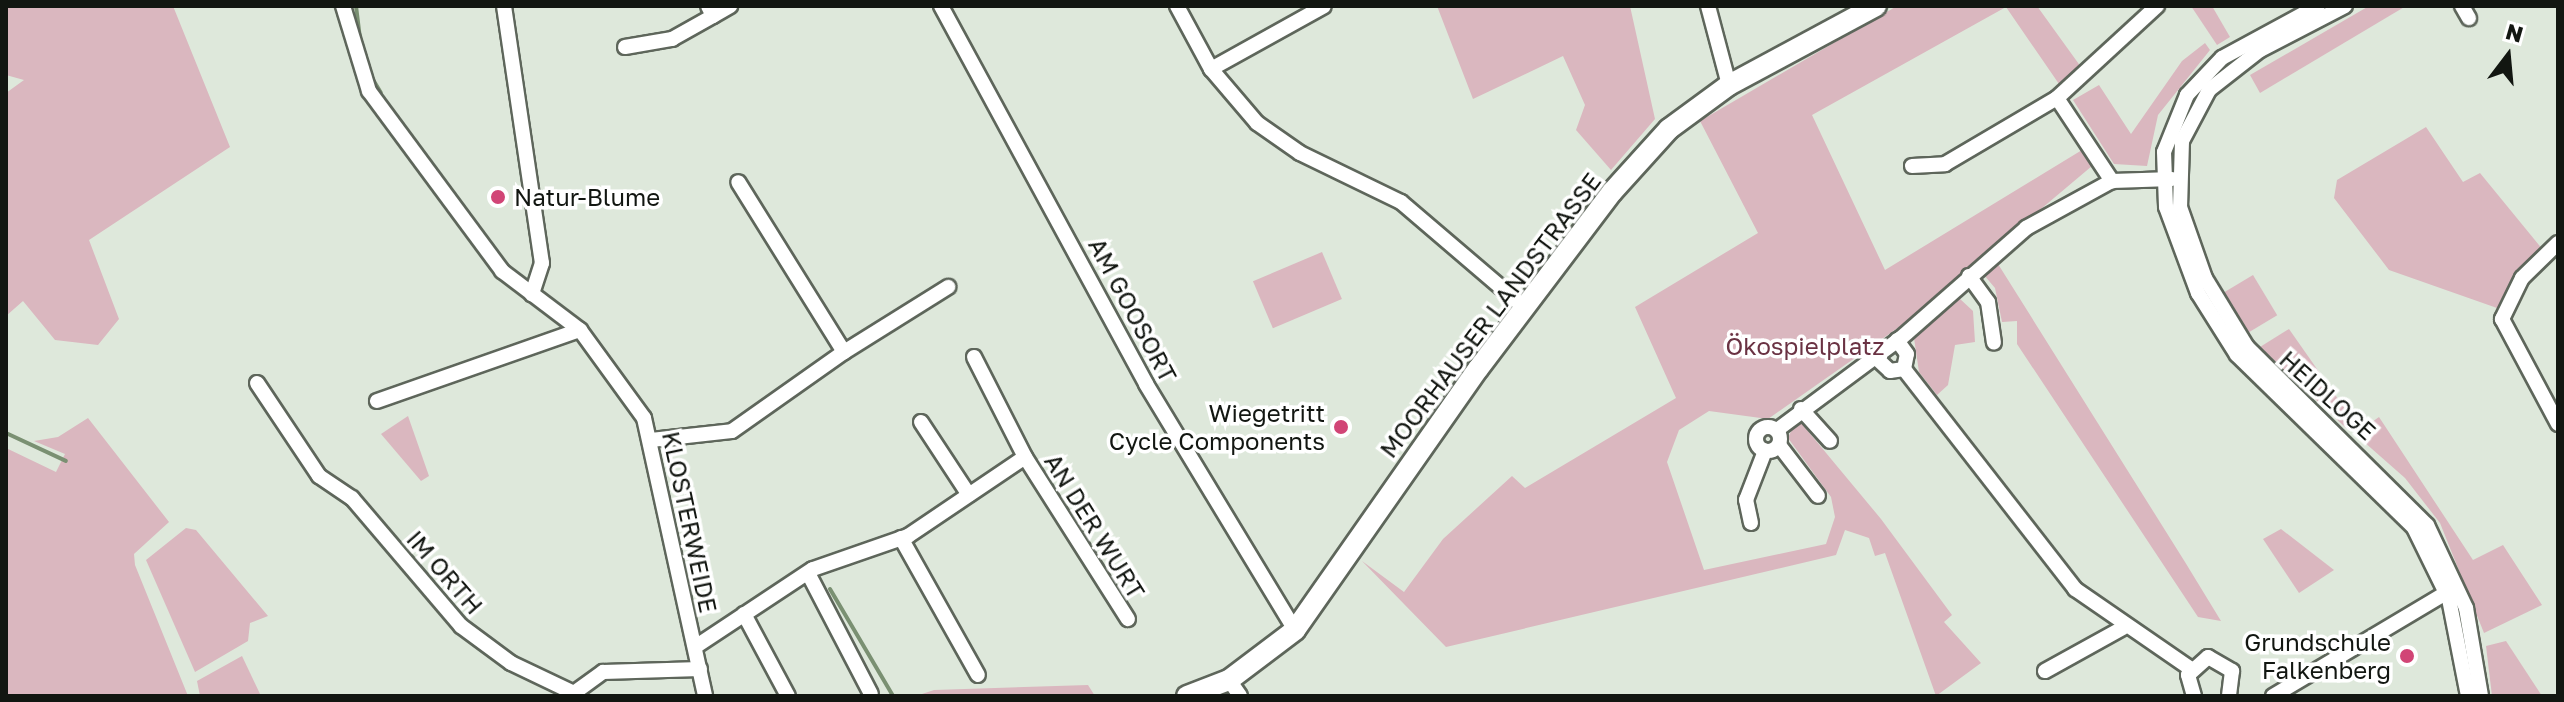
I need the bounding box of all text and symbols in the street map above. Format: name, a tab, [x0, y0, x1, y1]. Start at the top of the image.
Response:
north arrow	[2468, 16, 2548, 96]
text: N	[2503, 17, 2527, 48]
street label: MOORHAUSER LANDSTRASSE	[1373, 167, 1607, 463]
place label: Natur-Blume	[514, 183, 660, 211]
marker: Natur-Blume	[489, 188, 507, 206]
street label: AM GOOSORT	[1083, 233, 1183, 387]
park label: Ökospielplatz	[1726, 332, 1884, 360]
street label: HEIDLOGE	[2274, 344, 2382, 446]
place label: Wiegetritt Cycle Components	[1109, 399, 1325, 455]
marker: Wiegetritt Cycle Components	[1332, 418, 1350, 436]
street label: KLOSTERWEIDE	[657, 429, 723, 615]
street label: AN DER WURT	[1039, 448, 1151, 604]
street label: IM ORTH	[401, 524, 489, 620]
place label: Grundschule Falkenberg	[2244, 628, 2391, 684]
marker: Grundschule Falkenberg	[2398, 647, 2416, 665]

